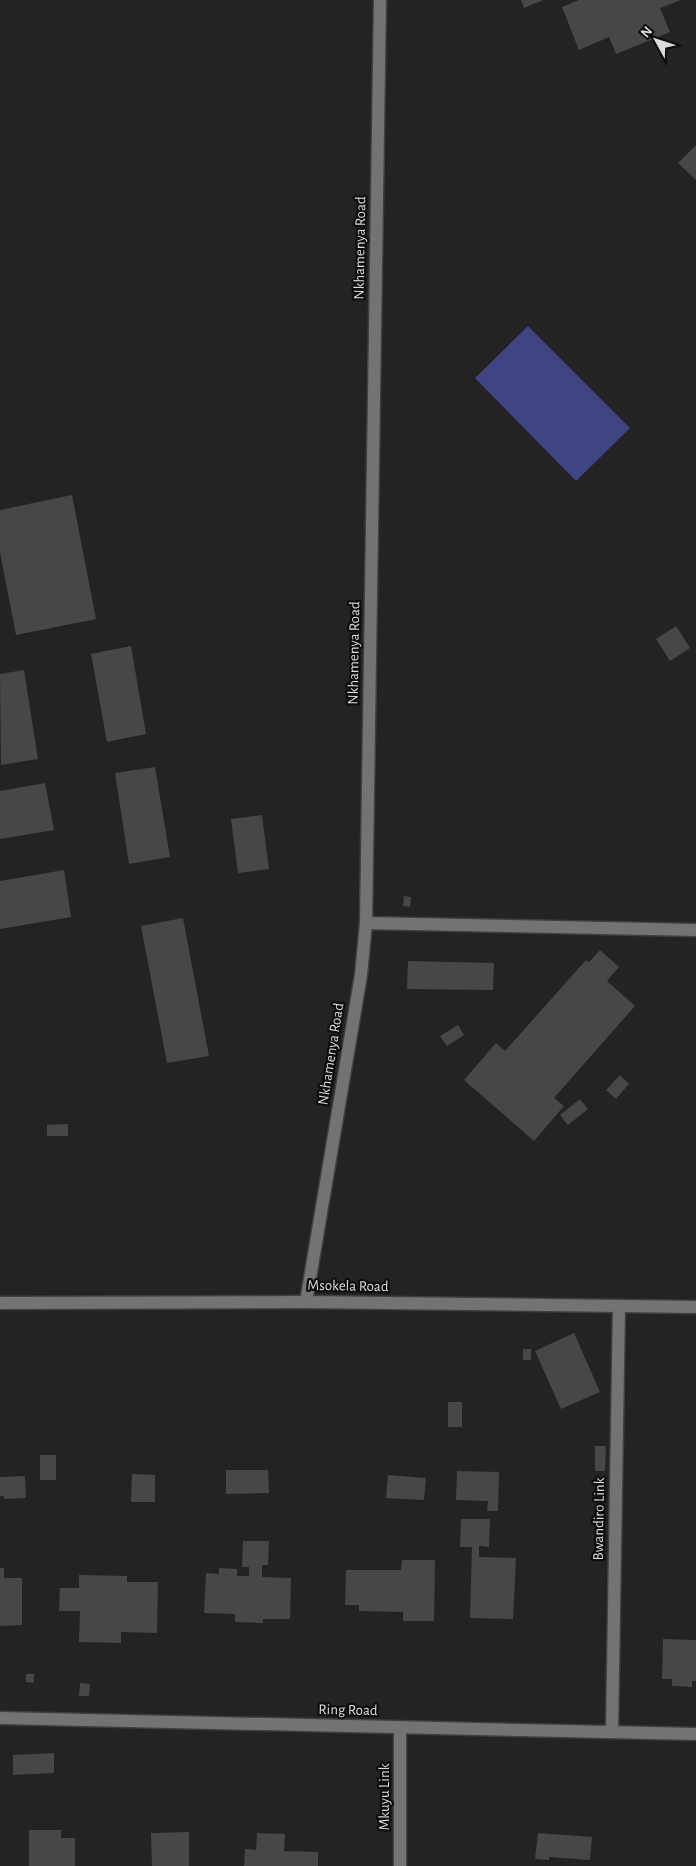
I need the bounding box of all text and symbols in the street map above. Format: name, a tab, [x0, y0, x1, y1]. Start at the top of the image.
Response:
north arrow	[631, 15, 681, 65]
text: N	[638, 24, 655, 41]
street label: Nkhamenya Road	[352, 196, 368, 300]
street label: Nkhamenya Road	[346, 601, 362, 705]
street label: Nkhamenya Road	[316, 1002, 347, 1106]
street label: Msokela Road	[307, 1278, 389, 1294]
street label: Bwandiro Link	[591, 1477, 607, 1561]
street label: Ring Road	[318, 1702, 378, 1718]
street label: Mkuyu Link	[377, 1763, 392, 1831]

